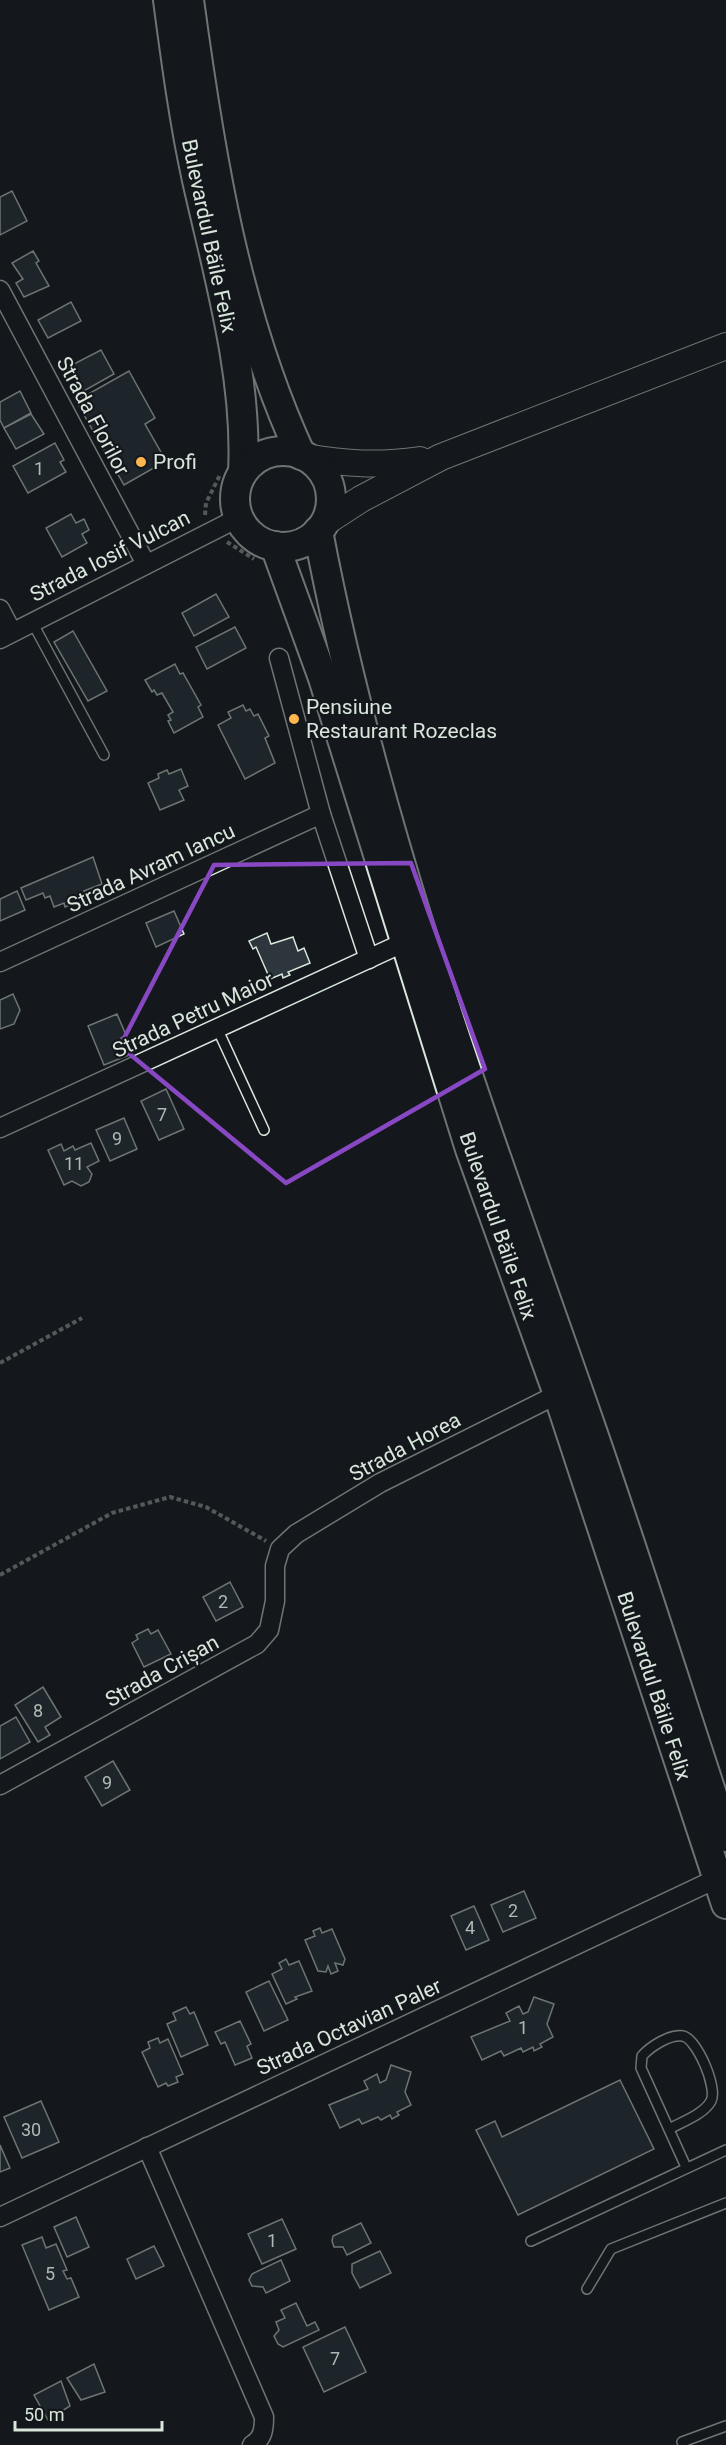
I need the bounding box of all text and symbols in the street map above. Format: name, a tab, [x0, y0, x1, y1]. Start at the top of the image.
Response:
street label: Bulevardul Băile Felix	[177, 137, 241, 335]
street label: Strada Florilor	[52, 353, 134, 479]
place label: Profi	[153, 450, 197, 474]
marker: Profi	[134, 455, 148, 469]
house number: 1	[34, 458, 44, 479]
street label: Strada Iosif Vulcan	[26, 505, 194, 607]
place label: Pensiune Restaurant Rozeclas	[306, 695, 497, 743]
marker: Pensiune Restaurant Rozeclas	[287, 712, 301, 726]
street label: Strada Avram Iancu	[63, 819, 239, 917]
street label: Strada Petru Maior	[109, 967, 277, 1063]
house number: 7	[157, 1104, 167, 1125]
house number: 9	[112, 1128, 122, 1149]
street label: Bulevardul Băile Felix	[455, 1129, 541, 1323]
house number: 11	[64, 1153, 84, 1174]
street label: Strada Horea	[345, 1408, 465, 1486]
street label: Bulevardul Băile Felix	[612, 1589, 696, 1783]
house number: 2	[218, 1591, 228, 1612]
street label: Strada Crișan	[101, 1630, 223, 1712]
house number: 8	[33, 1700, 43, 1721]
house number: 9	[102, 1772, 112, 1793]
house number: 2	[508, 1900, 518, 1921]
house number: 4	[465, 1917, 475, 1938]
street label: Strada Octavian Paler	[253, 1974, 445, 2080]
house number: 1	[518, 2017, 528, 2038]
house number: 30	[21, 2119, 41, 2140]
house number: 1	[267, 2230, 277, 2251]
house number: 5	[45, 2263, 55, 2284]
house number: 7	[330, 2348, 340, 2369]
scale bar	[15, 2394, 162, 2432]
text: 50 m	[24, 2404, 64, 2425]

